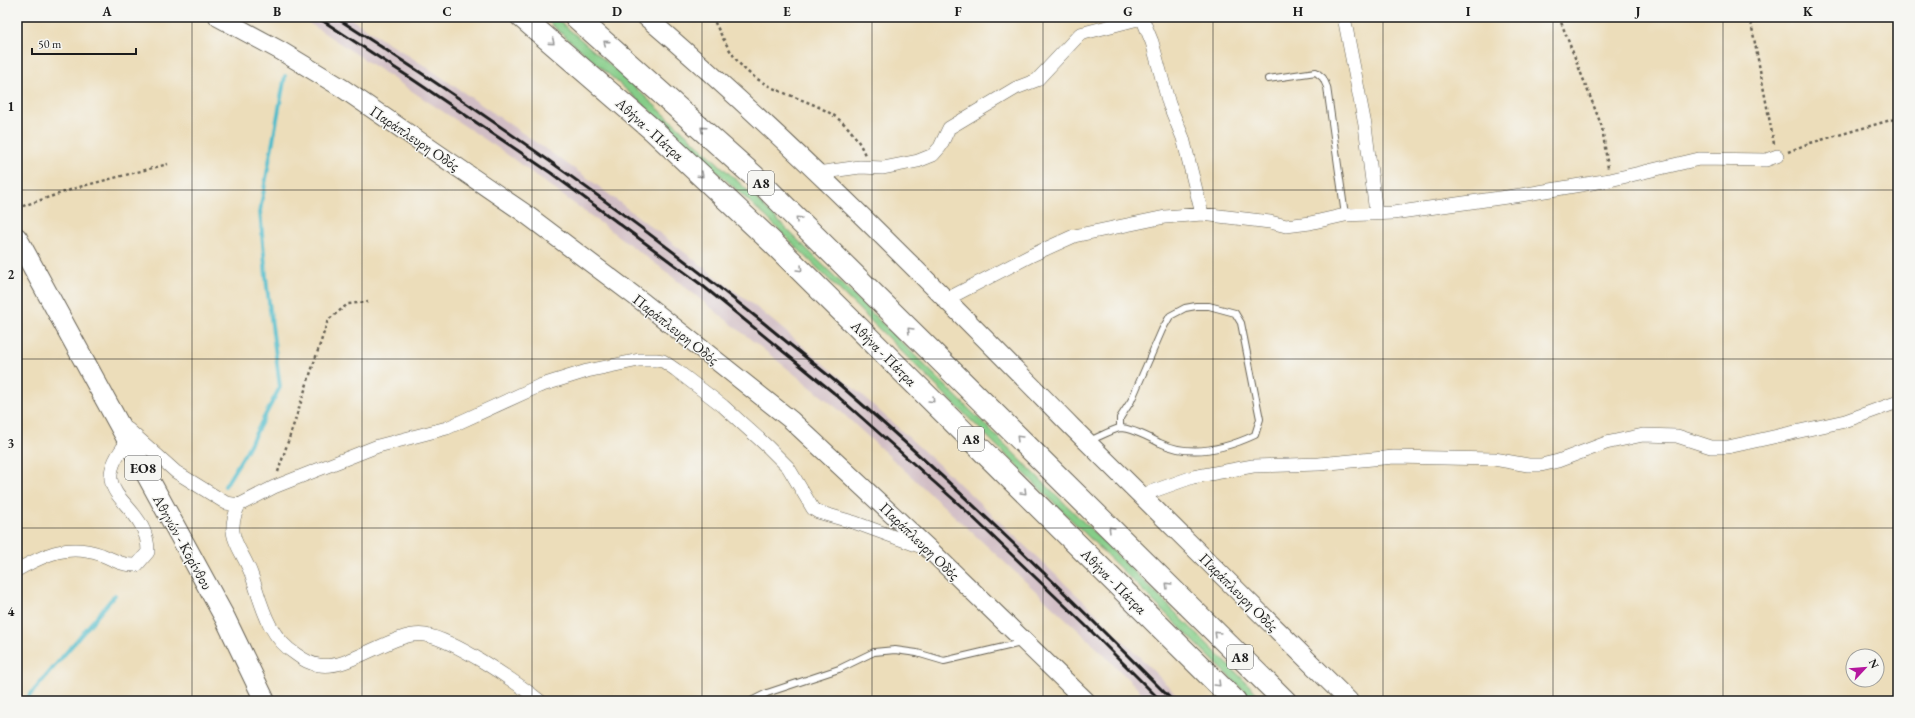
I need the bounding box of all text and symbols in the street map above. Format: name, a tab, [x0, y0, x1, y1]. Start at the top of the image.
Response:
text: A	[101, 3, 112, 20]
text: B	[273, 3, 281, 20]
text: C	[442, 3, 452, 20]
text: D	[612, 3, 622, 20]
text: E	[783, 3, 791, 20]
text: F	[954, 3, 962, 20]
text: G	[1123, 3, 1133, 20]
text: H	[1293, 3, 1304, 20]
text: I	[1466, 3, 1471, 20]
text: J	[1634, 3, 1641, 20]
text: K	[1803, 3, 1814, 20]
scale bar	[32, 30, 136, 56]
text: 50 m	[38, 36, 62, 52]
one-way arrow	[547, 37, 555, 44]
one-way arrow	[604, 40, 611, 47]
street label: Αθήνα - Πάτρα	[611, 93, 688, 165]
text: 1	[8, 98, 15, 115]
street label: Παράπλευρη Οδός	[367, 101, 463, 175]
one-way arrow	[700, 127, 708, 134]
one-way arrow	[696, 170, 704, 178]
road number: Α8	[748, 171, 774, 195]
one-way arrow	[795, 216, 803, 223]
one-way arrow	[795, 265, 803, 272]
text: 2	[8, 266, 15, 283]
street label: Παράπλευρη Οδός	[629, 290, 723, 368]
street label: Αθήνα - Πάτρα	[846, 315, 921, 390]
one-way arrow	[907, 327, 915, 335]
one-way arrow	[927, 395, 935, 403]
road number: Α8	[958, 427, 984, 451]
text: 3	[8, 435, 15, 452]
one-way arrow	[1016, 435, 1024, 443]
road number: ΕΟ8	[125, 456, 161, 480]
one-way arrow	[1019, 487, 1027, 495]
street label: Αθηνών - Κορίνθου	[149, 490, 217, 593]
street label: Παράπλευρη Οδός	[876, 498, 964, 584]
one-way arrow	[1108, 526, 1116, 534]
street label: Αθήνα - Πάτρα	[1076, 543, 1151, 618]
street label: Παράπλευρη Οδός	[1196, 549, 1282, 635]
one-way arrow	[1165, 582, 1173, 590]
text: 4	[8, 603, 15, 620]
one-way arrow	[1214, 631, 1222, 639]
road number: Α8	[1227, 645, 1253, 669]
north arrow	[1845, 648, 1885, 688]
text: N	[1866, 657, 1882, 671]
one-way arrow	[1213, 679, 1221, 687]

